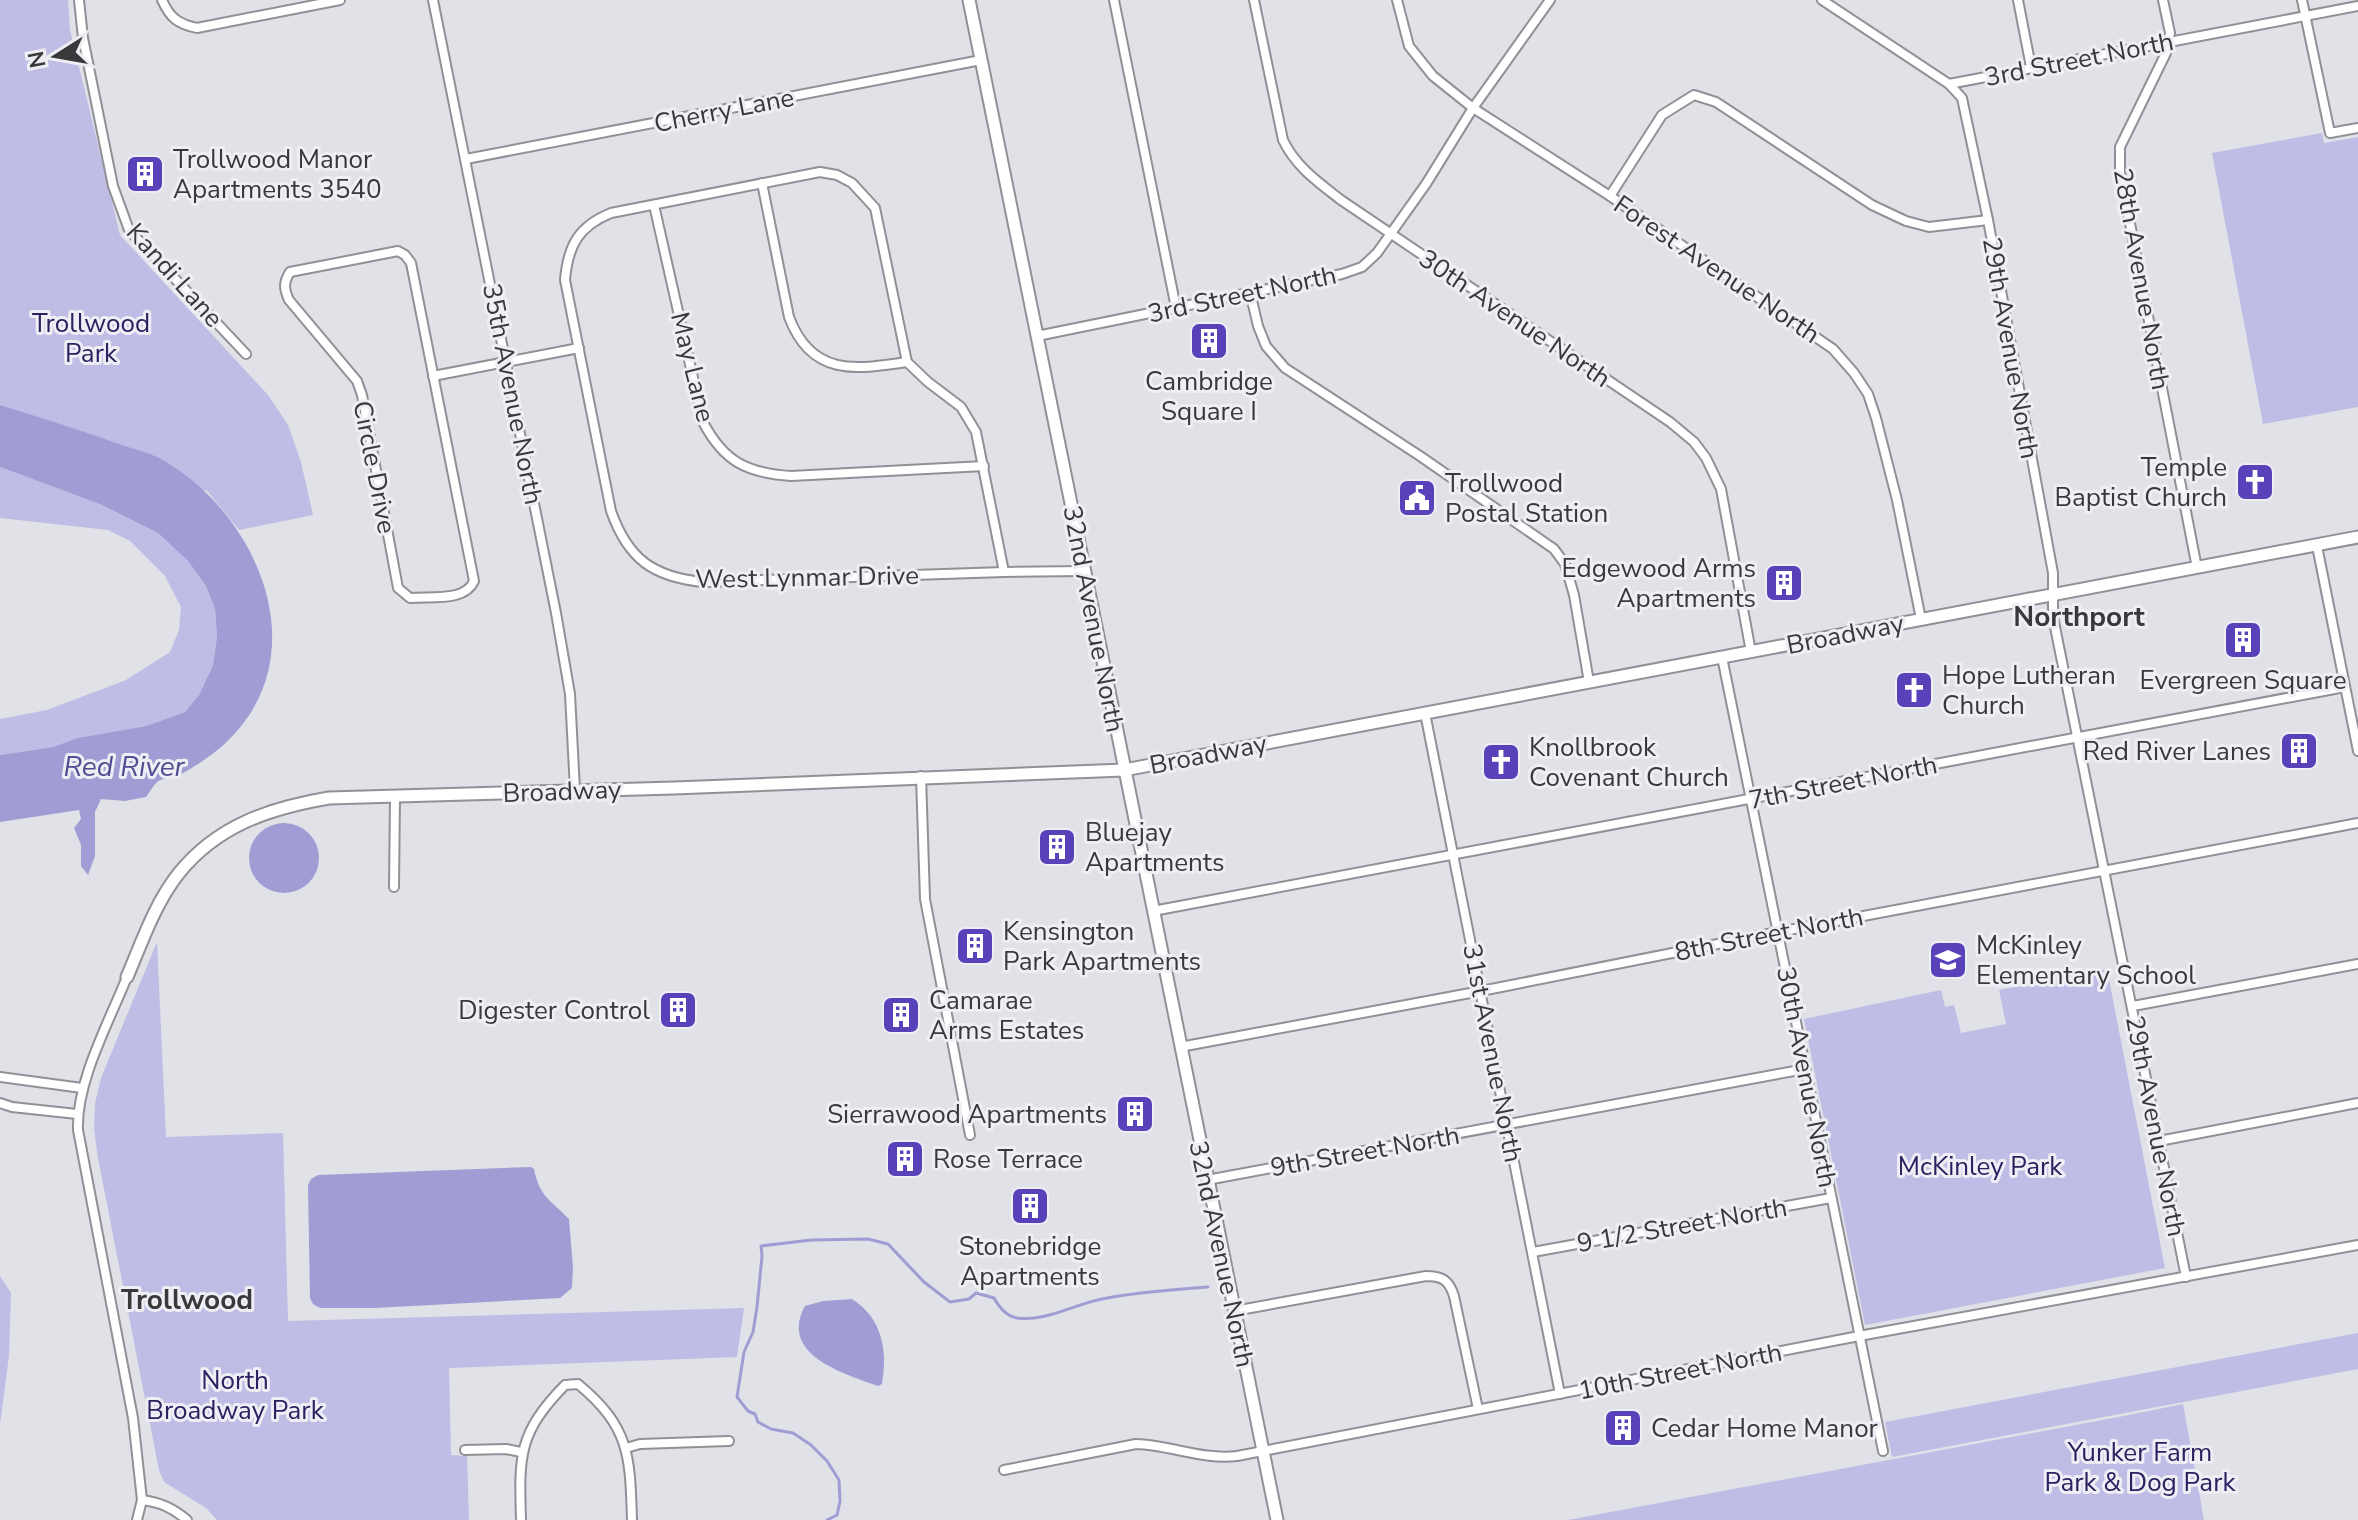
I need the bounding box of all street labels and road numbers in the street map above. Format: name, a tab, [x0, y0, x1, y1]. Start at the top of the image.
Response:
street label: 3rd Street North	[1982, 24, 2177, 95]
street label: Cherry Lane	[651, 80, 797, 141]
street label: 28th Avenue North	[2105, 166, 2178, 393]
street label: Forest Avenue North	[1607, 187, 1827, 352]
street label: Kandi Lane	[118, 216, 231, 335]
street label: 29th Avenue North	[1974, 235, 2047, 462]
street label: 30th Avenue North	[1412, 241, 1618, 396]
street label: 3rd Street North	[1145, 257, 1340, 332]
street label: 35th Avenue North	[474, 281, 551, 508]
street label: May Lane	[662, 308, 723, 426]
street label: Circle Drive	[345, 398, 405, 536]
street label: 32nd Avenue North	[1054, 503, 1133, 736]
street label: West Lynmar Drive	[695, 558, 919, 597]
street label: Broadway	[1783, 606, 1907, 663]
street label: Broadway	[1146, 726, 1270, 783]
street label: 7th Street North	[1746, 747, 1940, 818]
street label: Broadway	[502, 772, 623, 811]
street label: 8th Street North	[1672, 899, 1866, 970]
street label: 31st Avenue North	[1454, 941, 1531, 1165]
street label: 30th Avenue North	[1768, 964, 1845, 1191]
street label: 29th Avenue North	[2117, 1013, 2194, 1240]
street label: 9th Street North	[1268, 1118, 1462, 1185]
street label: 32nd Avenue North	[1180, 1138, 1263, 1370]
street label: 9 1/2 Street North	[1574, 1190, 1790, 1261]
street label: 10th Street North	[1575, 1335, 1785, 1408]

